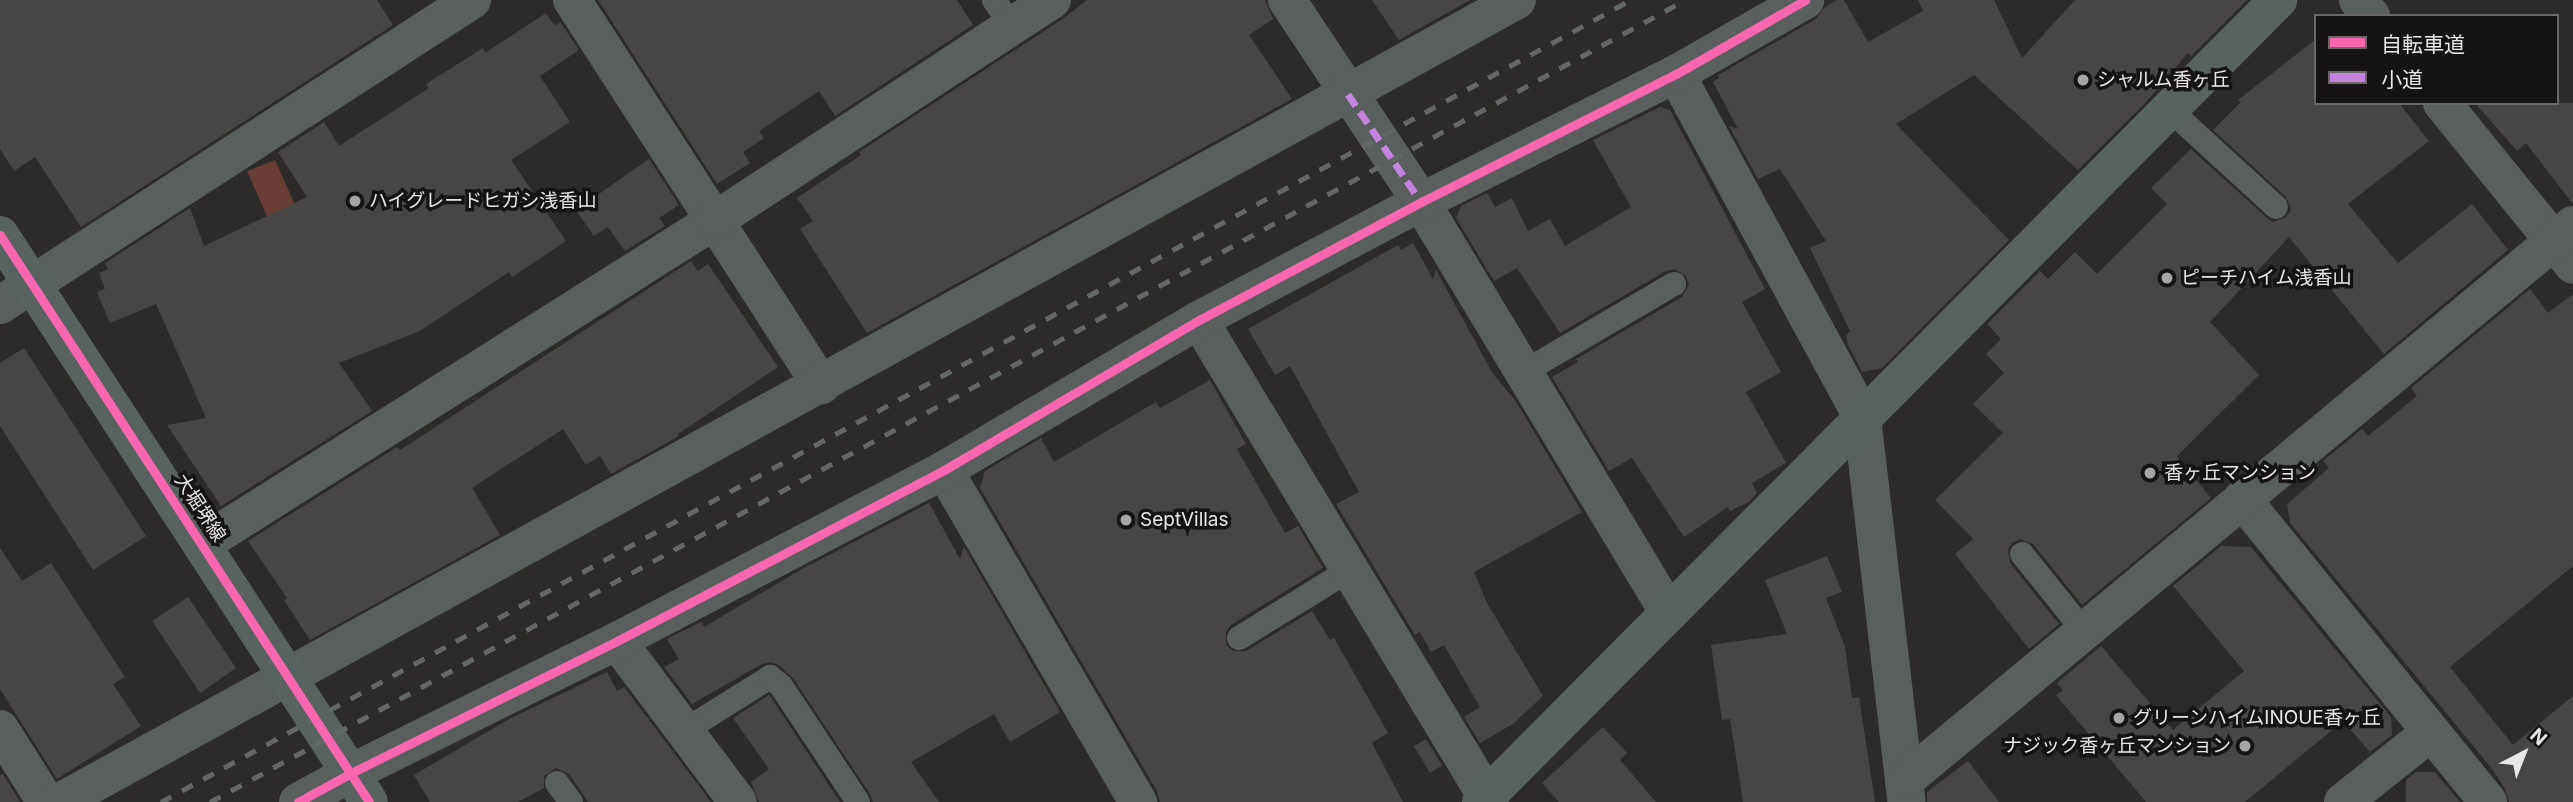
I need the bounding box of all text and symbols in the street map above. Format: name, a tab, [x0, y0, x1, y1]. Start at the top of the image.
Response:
legend	[2314, 14, 2559, 105]
text: 自転車道	[2381, 32, 2465, 57]
text: 小道	[2381, 67, 2423, 92]
place label: シャルム香ヶ丘	[2097, 69, 2230, 91]
marker: シャルム香ヶ丘	[2075, 72, 2091, 88]
place label: ハイグレードヒガシ浅香山	[369, 190, 597, 212]
marker: ハイグレードヒガシ浅香山	[347, 193, 363, 209]
place label: ピーチハイム浅香山	[2181, 267, 2352, 289]
marker: ピーチハイム浅香山	[2159, 270, 2175, 286]
place label: 香ヶ丘マンション	[2164, 462, 2316, 484]
marker: 香ヶ丘マンション	[2142, 465, 2158, 481]
street label: 大堀堺線	[170, 470, 230, 546]
place label: SeptVillas	[1140, 509, 1229, 531]
marker: SeptVillas	[1118, 512, 1134, 528]
place label: グリーンハイムINOUE香ヶ丘	[2133, 707, 2383, 729]
marker: グリーンハイムINOUE香ヶ丘	[2111, 710, 2127, 726]
north arrow	[2489, 718, 2559, 788]
text: N	[2525, 724, 2551, 750]
place label: ナジック香ヶ丘マンション	[2003, 735, 2231, 757]
marker: ナジック香ヶ丘マンション	[2237, 738, 2253, 754]

